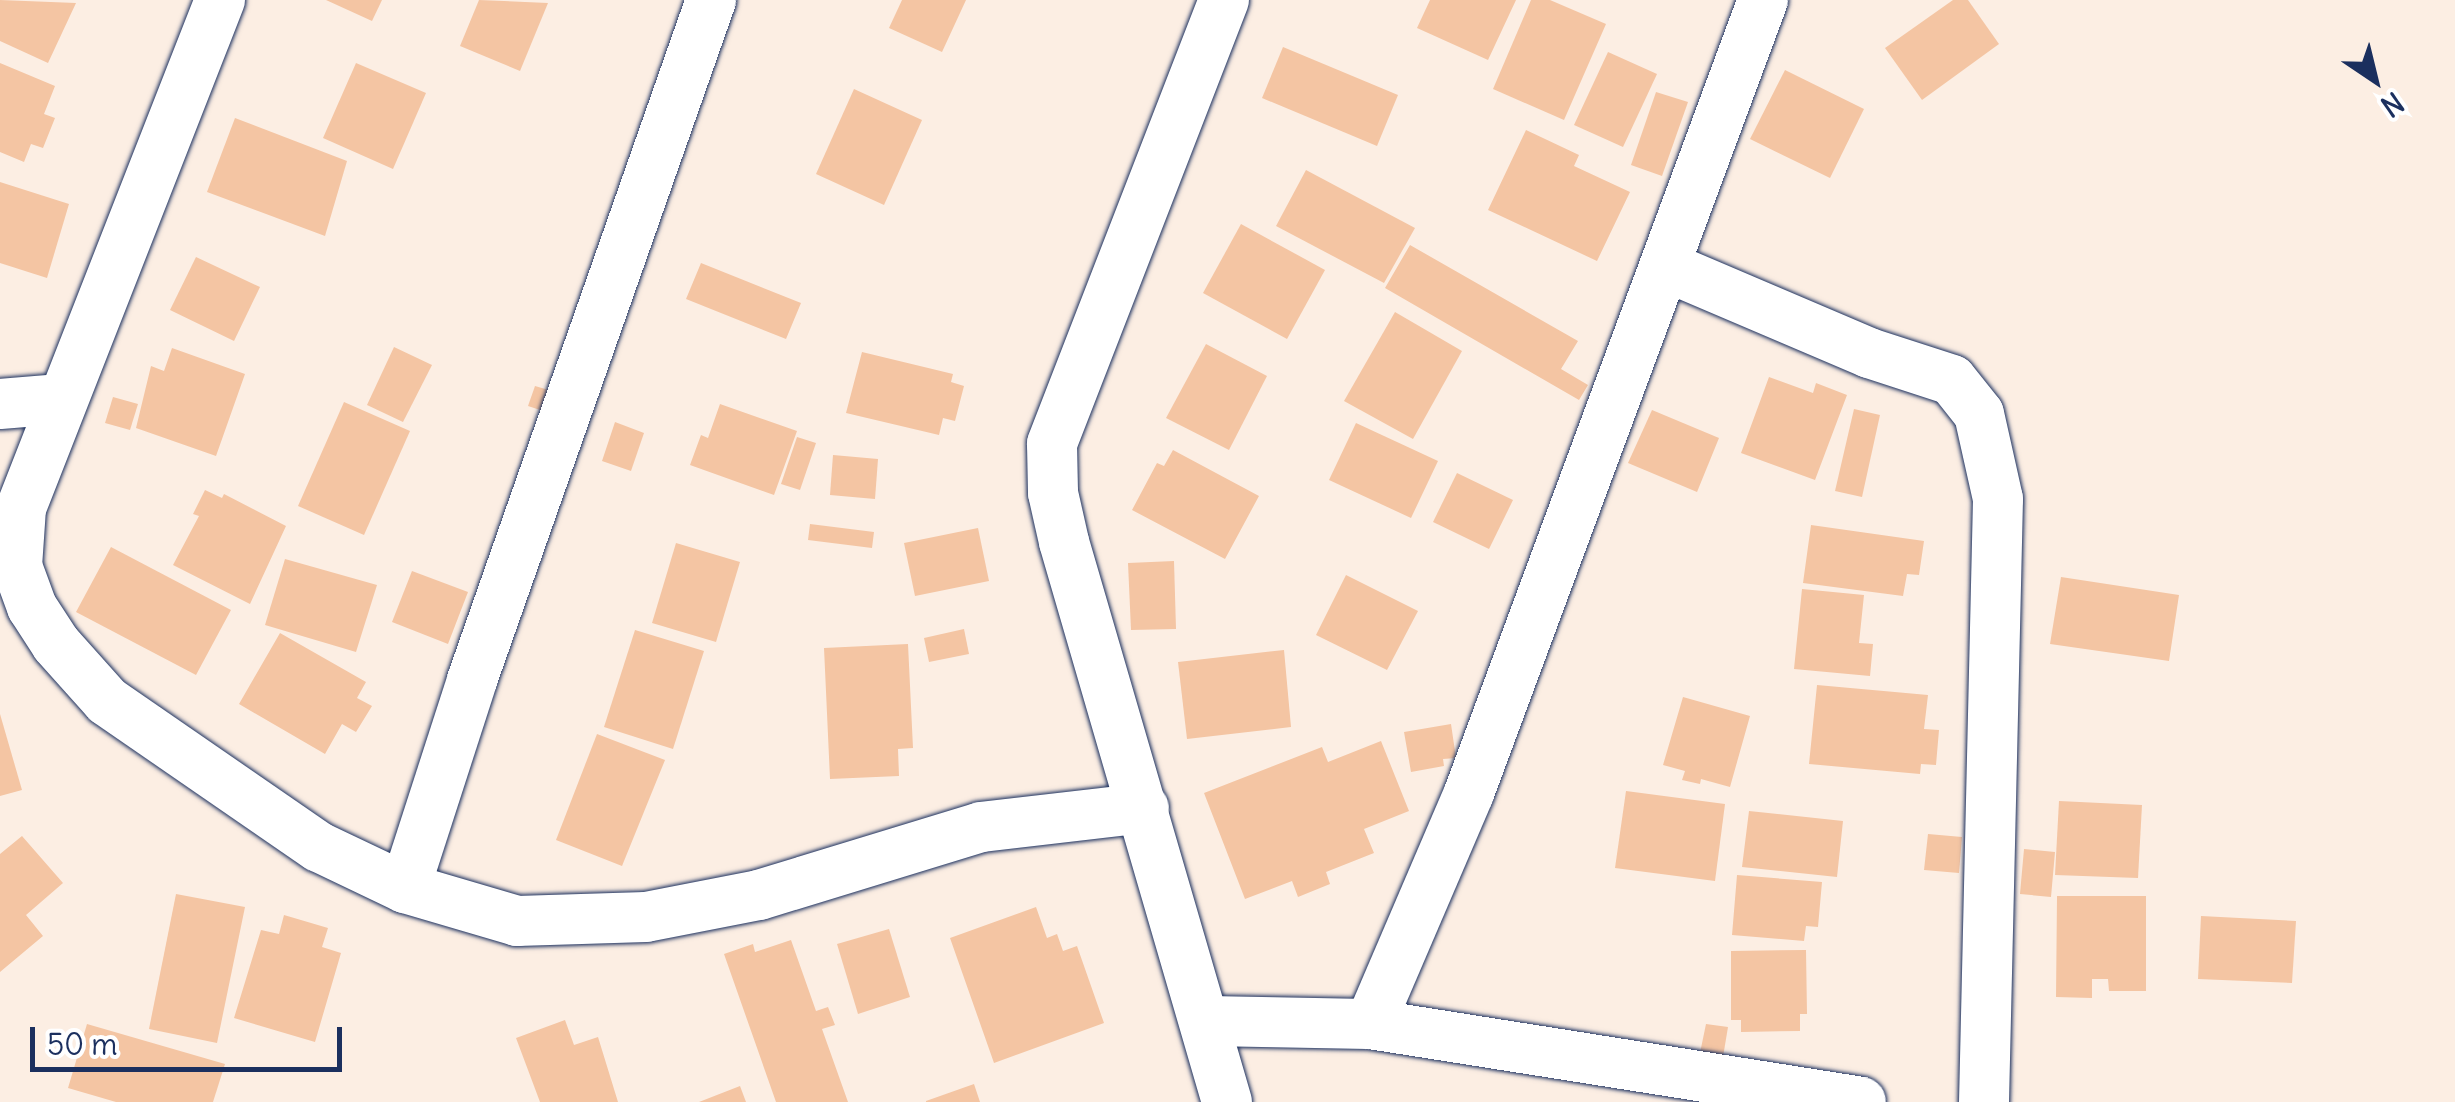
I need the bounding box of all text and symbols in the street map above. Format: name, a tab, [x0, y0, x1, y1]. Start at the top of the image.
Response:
north arrow	[2325, 30, 2425, 130]
text: N	[2374, 84, 2410, 125]
scale bar	[35, 1007, 348, 1069]
text: 50 m	[47, 1025, 117, 1063]

